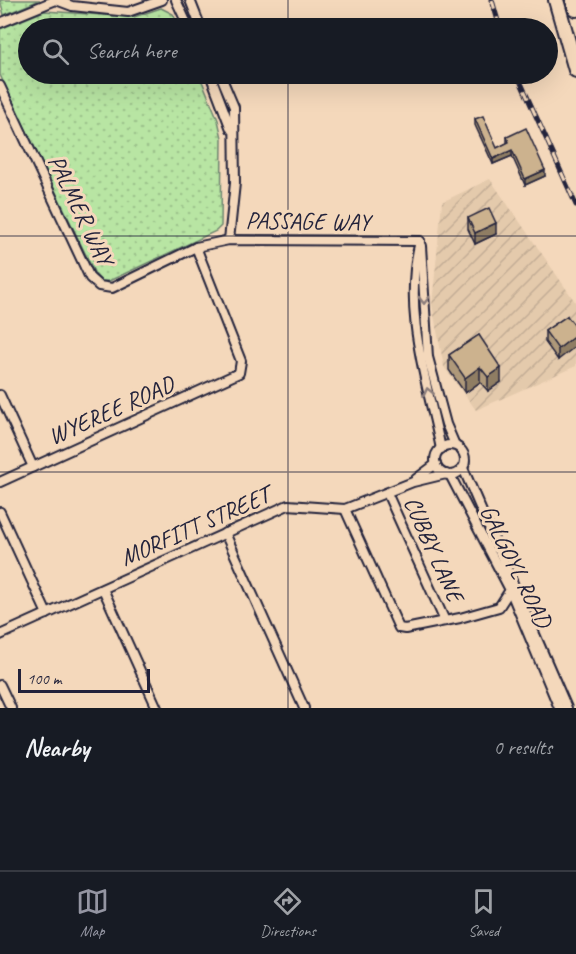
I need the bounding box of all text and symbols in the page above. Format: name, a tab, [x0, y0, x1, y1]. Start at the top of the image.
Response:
search box	[18, 18, 558, 84]
icon: search	[39, 35, 72, 68]
text: Search here	[87, 37, 177, 65]
street label: PALMER WAY	[41, 150, 122, 273]
street label: PASSAGE WAY	[245, 205, 373, 237]
one-way arrow	[418, 295, 430, 304]
street label: WYEREE ROAD	[43, 368, 180, 451]
one-way arrow	[423, 387, 436, 397]
street label: MORFITT STREET	[116, 477, 280, 572]
street label: CUBBY LANE	[397, 492, 472, 609]
street label: GALGOYL ROAD	[473, 500, 560, 634]
scale bar	[18, 666, 150, 694]
text: 100 m	[27, 669, 61, 689]
text: Nearby	[24, 731, 89, 764]
text: 0 results	[493, 735, 552, 760]
tab: Map	[76, 885, 109, 941]
tab: Directions	[260, 885, 316, 941]
tab: Saved	[467, 885, 500, 941]

